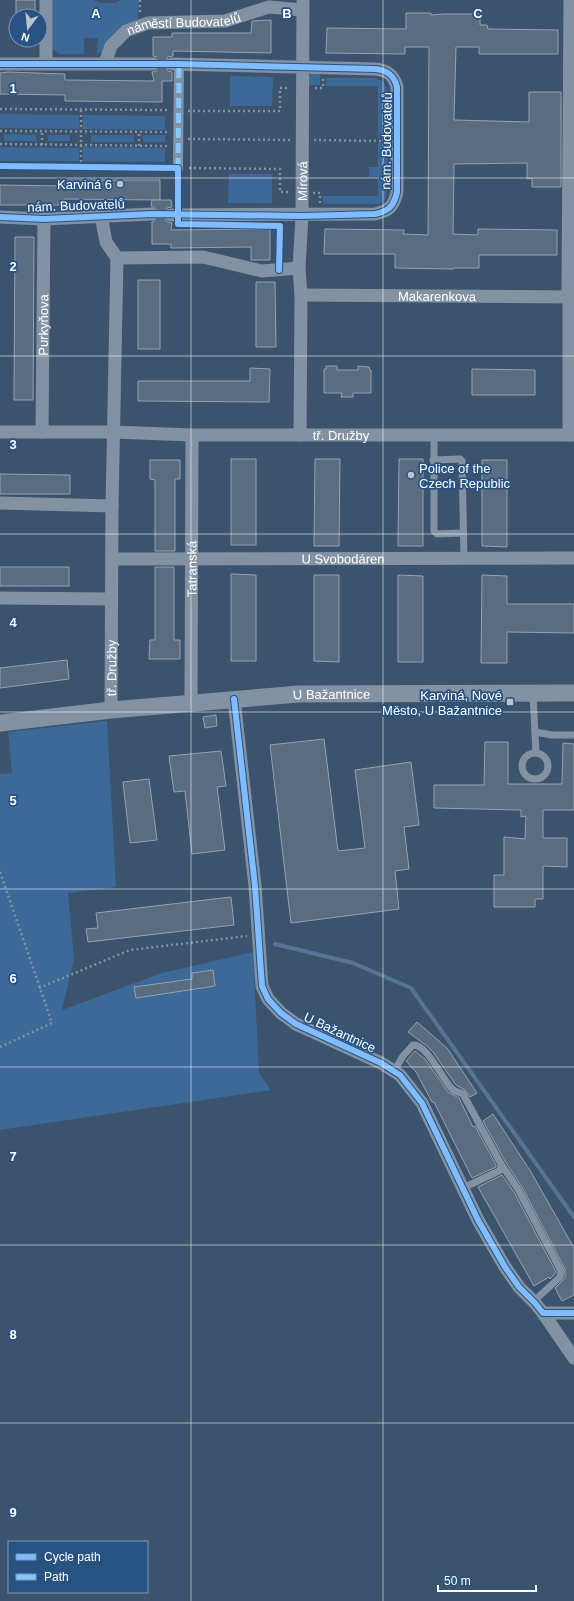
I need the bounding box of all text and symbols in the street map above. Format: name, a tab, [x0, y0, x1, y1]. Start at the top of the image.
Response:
text: A	[91, 6, 101, 21]
text: B	[282, 6, 292, 21]
text: C	[473, 6, 483, 21]
north arrow	[8, 8, 48, 48]
street label: náměstí Budovatelů	[125, 10, 243, 38]
text: N	[20, 31, 31, 44]
text: 1	[9, 81, 17, 96]
street label: nám. Budovatelů	[378, 92, 395, 190]
street label: Mírová	[295, 160, 310, 201]
place label: Karviná 6	[57, 177, 112, 192]
marker: Karviná 6	[115, 179, 125, 189]
street label: nám. Budovatelů	[27, 196, 125, 215]
text: 2	[9, 259, 17, 274]
street label: Makarenkova	[398, 289, 477, 304]
street label: Purkyňova	[36, 293, 51, 356]
street label: tř. Družby	[313, 428, 370, 443]
text: 3	[9, 437, 17, 452]
place label: Police of the Czech Republic	[419, 461, 511, 491]
marker: Police of the Czech Republic	[406, 470, 416, 480]
street label: Tatranská	[184, 540, 200, 597]
street label: U Svobodáren	[301, 551, 385, 567]
text: 4	[9, 615, 17, 630]
street label: tř. Družby	[104, 639, 119, 696]
street label: U Bažantnice	[292, 687, 370, 702]
place label: Karviná, Nové Město, U Bažantnice	[382, 688, 502, 718]
marker: Karviná, Nové Město, U Bažantnice	[505, 697, 515, 707]
text: 5	[9, 793, 17, 808]
text: 6	[9, 971, 17, 986]
street label: U Bažantnice	[302, 1009, 378, 1056]
text: 7	[9, 1149, 17, 1164]
text: 8	[9, 1327, 17, 1342]
text: 9	[9, 1505, 17, 1520]
legend	[8, 1541, 148, 1593]
text: Cycle path	[44, 1550, 101, 1564]
scale bar	[438, 1567, 536, 1593]
text: Path	[44, 1570, 69, 1584]
text: 50 m	[444, 1574, 471, 1588]

